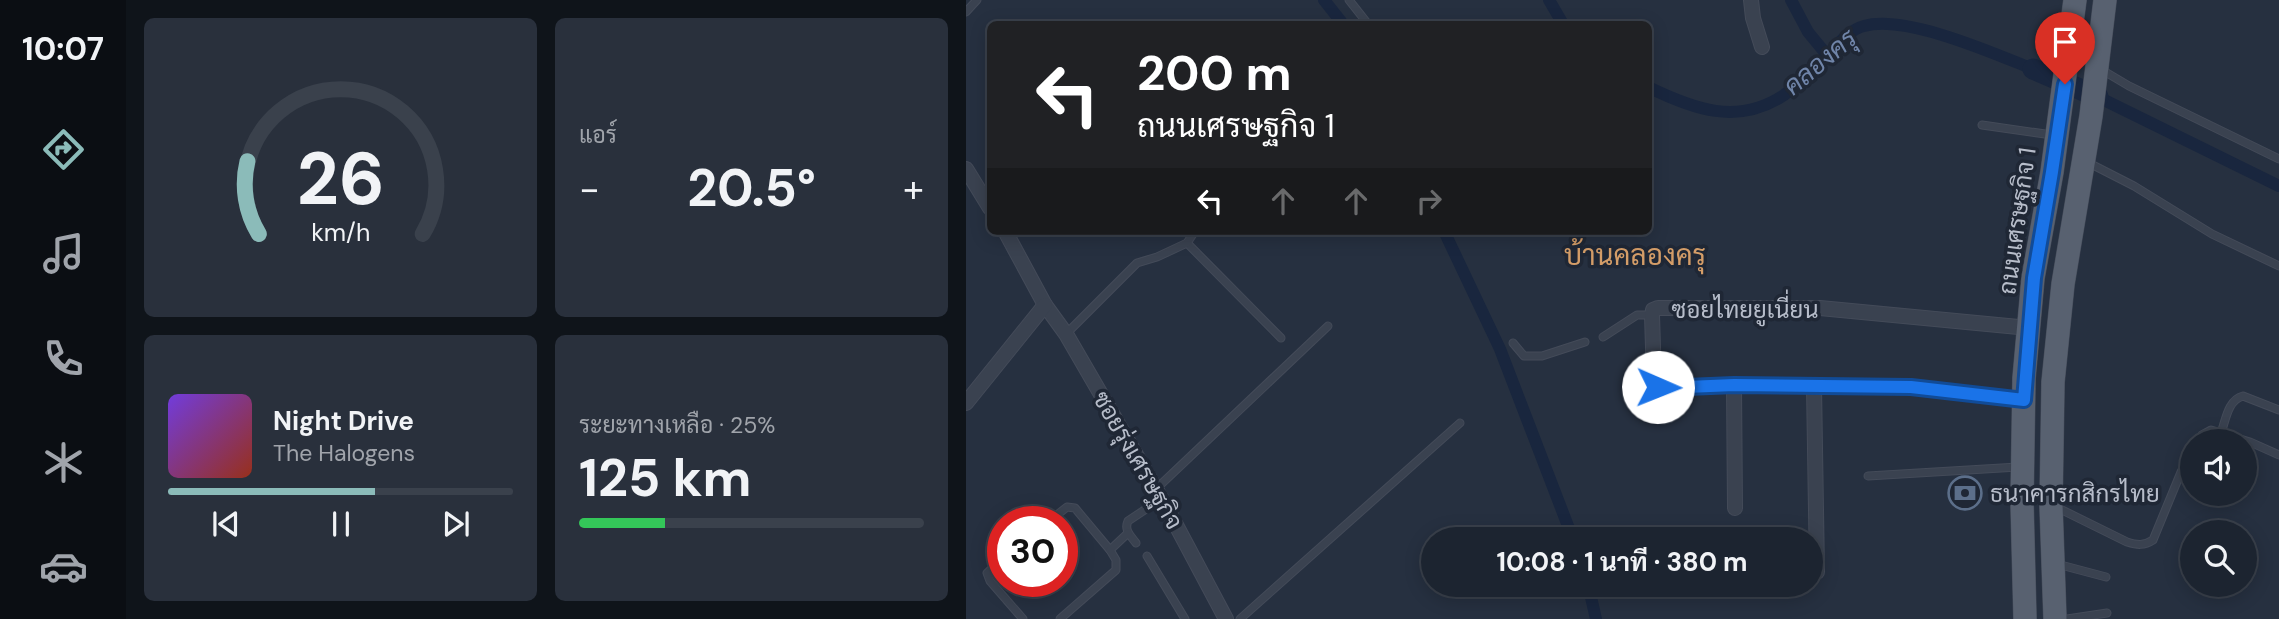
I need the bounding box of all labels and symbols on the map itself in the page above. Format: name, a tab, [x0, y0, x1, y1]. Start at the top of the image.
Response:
pin	[2035, 12.0, 2095, 84]
water label: คลองครุ	[1776, 20, 1866, 103]
street label: ถนนเศรษฐกิจ 1	[1991, 145, 2044, 297]
district label: บ้านคลองครุ	[1564, 237, 1706, 275]
street label: ซอยไทยยูเนี่ยน	[1672, 289, 1818, 327]
position arrow	[1621, 350, 1695, 424]
street label: ซอยรุ่งเศรษฐกิจ	[1085, 385, 1190, 535]
bank icon: ธนาคารกสิกรไทย	[1946, 474, 1984, 512]
place label: ธนาคารกสิกรไทย	[1990, 478, 2160, 509]
speed limit sign: 30	[987, 506, 1078, 597]

